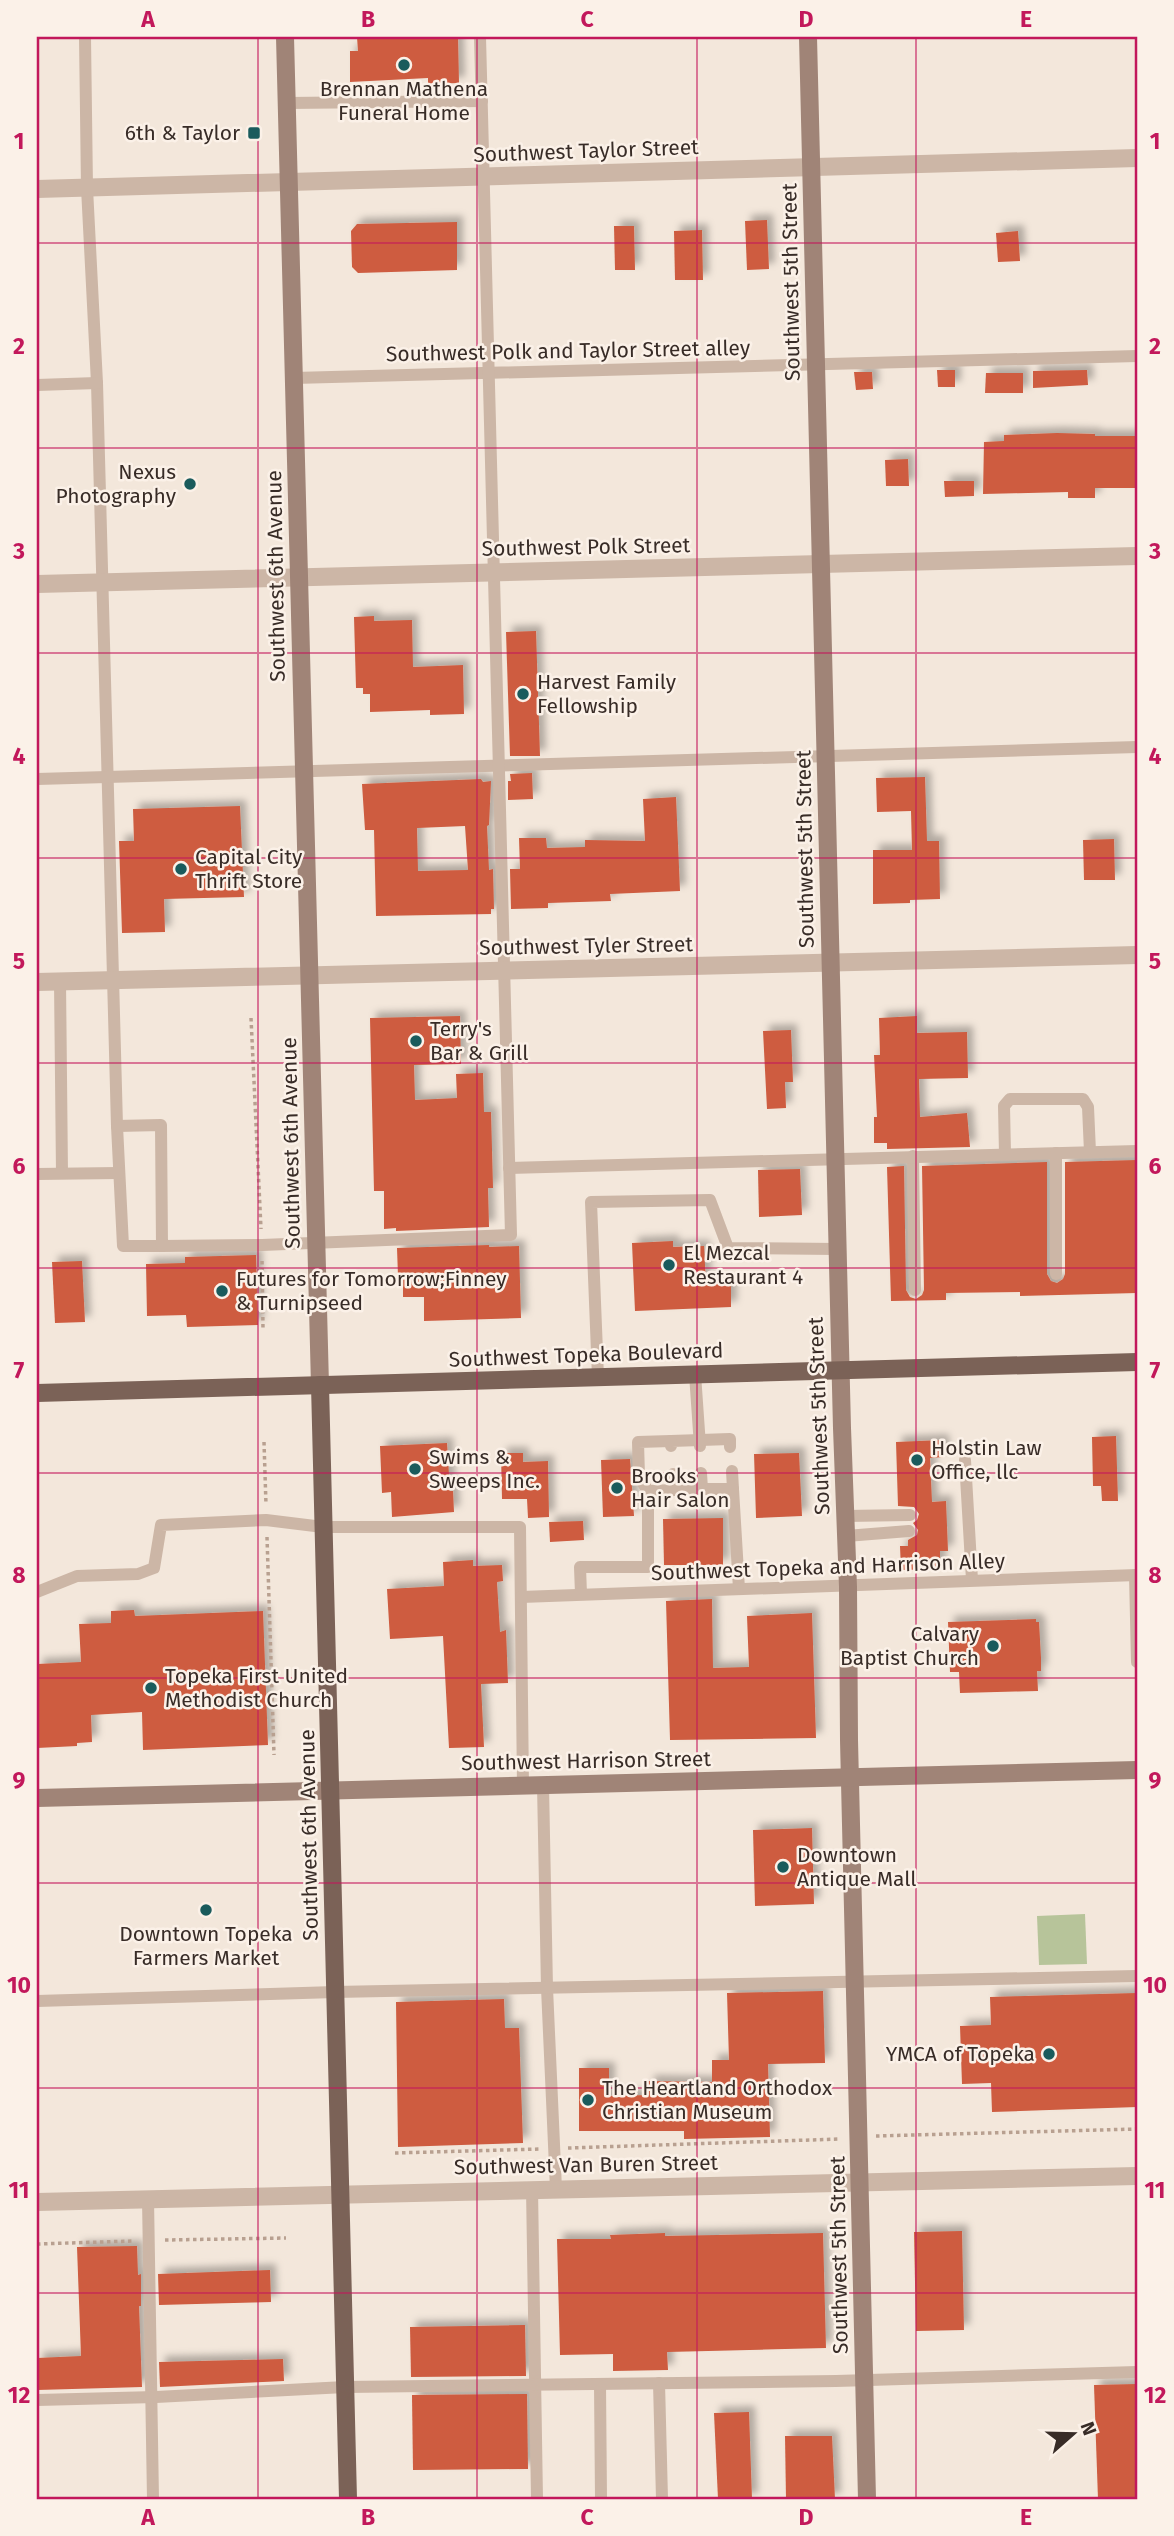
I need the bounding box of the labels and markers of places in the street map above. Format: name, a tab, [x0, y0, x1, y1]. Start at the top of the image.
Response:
marker: Brennan Mathena Funeral Home	[396, 57, 412, 73]
place label: Brennan Mathena Funeral Home	[320, 76, 488, 126]
place label: 6th & Taylor	[125, 120, 240, 146]
marker: 6th & Taylor	[246, 125, 262, 141]
place label: Nexus Photography	[55, 459, 177, 509]
marker: Nexus Photography	[182, 476, 198, 492]
place label: Harvest Family Fellowship	[537, 669, 677, 719]
marker: Harvest Family Fellowship	[515, 686, 531, 702]
place label: Capital City Thrift Store	[195, 844, 303, 894]
marker: Capital City Thrift Store	[173, 861, 189, 877]
place label: Terry's Bar & Grill	[430, 1016, 528, 1066]
marker: Terry's Bar & Grill	[408, 1033, 424, 1049]
place label: El Mezcal Restaurant 4	[683, 1240, 803, 1290]
marker: El Mezcal Restaurant 4	[661, 1257, 677, 1273]
place label: Futures for Tomorrow;Finney & Turnipseed	[236, 1266, 507, 1316]
marker: Futures for Tomorrow;Finney & Turnipseed	[214, 1283, 230, 1299]
place label: Holstin Law Office, llc	[931, 1435, 1042, 1485]
place label: Swims & Sweeps Inc.	[429, 1444, 540, 1494]
marker: Holstin Law Office, llc	[909, 1452, 925, 1468]
marker: Swims & Sweeps Inc.	[407, 1461, 423, 1477]
place label: Brooks Hair Salon	[631, 1463, 730, 1513]
marker: Brooks Hair Salon	[609, 1480, 625, 1496]
place label: Calvary Baptist Church	[840, 1621, 980, 1671]
marker: Calvary Baptist Church	[985, 1638, 1001, 1654]
place label: Topeka First United Methodist Church	[165, 1663, 348, 1713]
marker: Topeka First United Methodist Church	[143, 1680, 159, 1696]
place label: Downtown Antique Mall	[797, 1842, 917, 1892]
marker: Downtown Antique Mall	[775, 1859, 791, 1875]
marker: Downtown Topeka Farmers Market	[198, 1902, 214, 1918]
place label: Downtown Topeka Farmers Market	[119, 1921, 293, 1971]
place label: YMCA of Topeka	[886, 2041, 1035, 2067]
marker: YMCA of Topeka	[1041, 2046, 1057, 2062]
place label: The Heartland Orthodox Christian Museum	[602, 2075, 833, 2125]
marker: The Heartland Orthodox Christian Museum	[580, 2092, 596, 2108]

